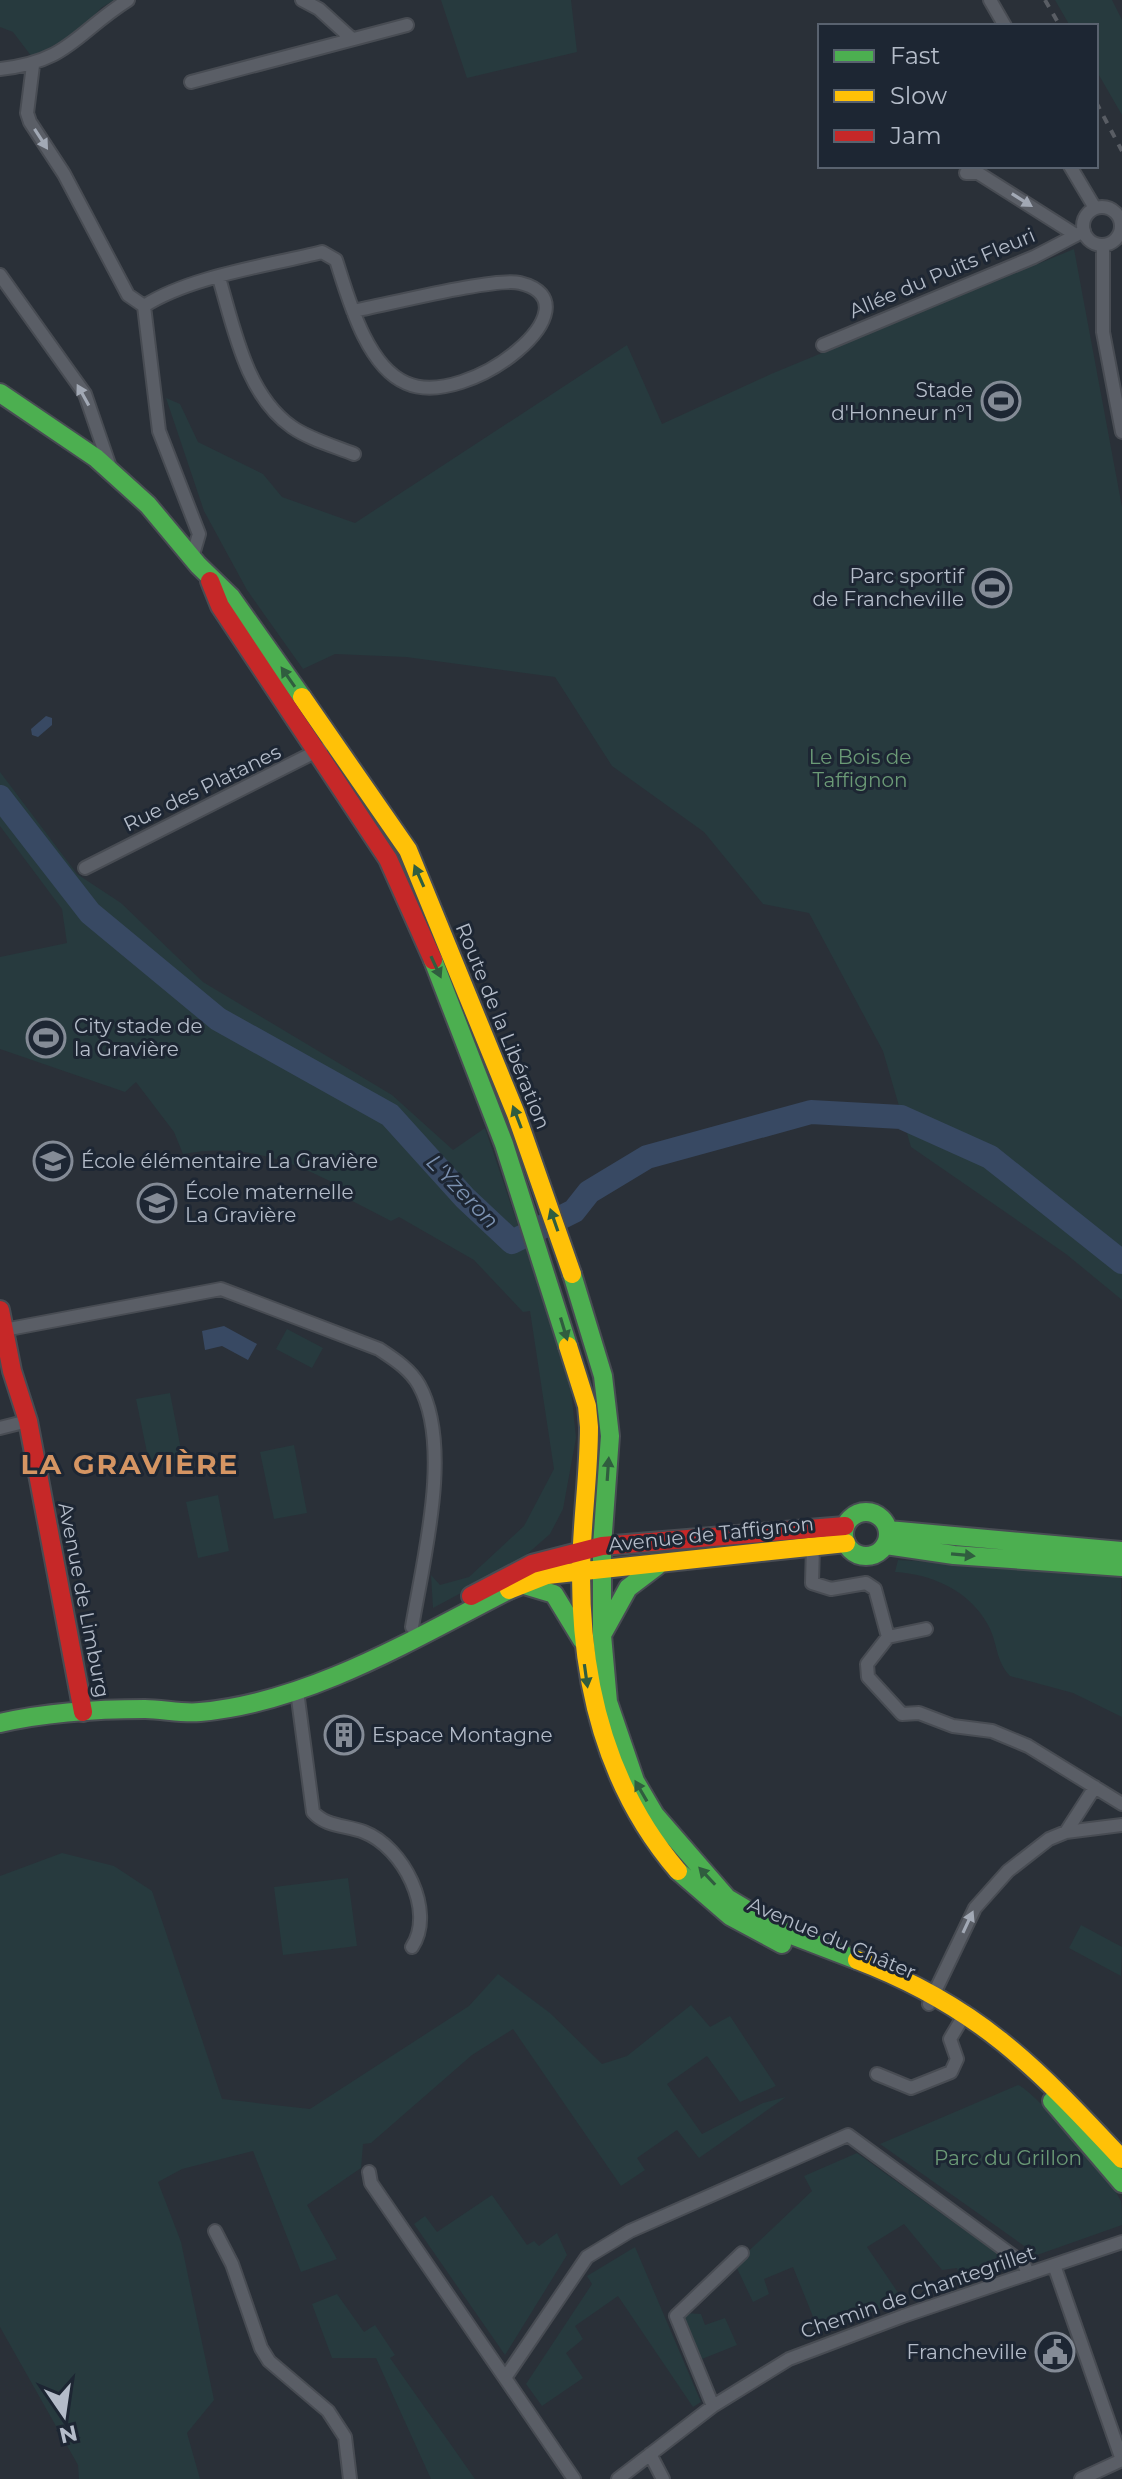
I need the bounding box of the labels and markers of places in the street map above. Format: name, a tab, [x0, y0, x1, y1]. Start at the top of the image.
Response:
place label: Stade d'Honneur n°1	[831, 378, 973, 425]
sports icon: Stade d'Honneur n°1	[980, 380, 1022, 422]
place label: Parc sportif de Francheville	[813, 564, 965, 611]
sports icon: Parc sportif de Francheville	[971, 567, 1013, 609]
place label: City stade de la Gravière	[74, 1014, 203, 1061]
sports icon: City stade de la Gravière	[25, 1017, 67, 1059]
school or university icon: École élémentaire La Gravière	[32, 1140, 74, 1182]
place label: École élémentaire La Gravière	[81, 1149, 378, 1173]
place label: École maternelle La Gravière	[185, 1180, 354, 1227]
school or university icon: École maternelle La Gravière	[136, 1182, 178, 1224]
building icon: Espace Montagne	[323, 1714, 365, 1756]
place label: Espace Montagne	[372, 1723, 553, 1747]
public building icon: Francheville	[1034, 2331, 1076, 2373]
place label: Francheville	[906, 2340, 1027, 2364]

